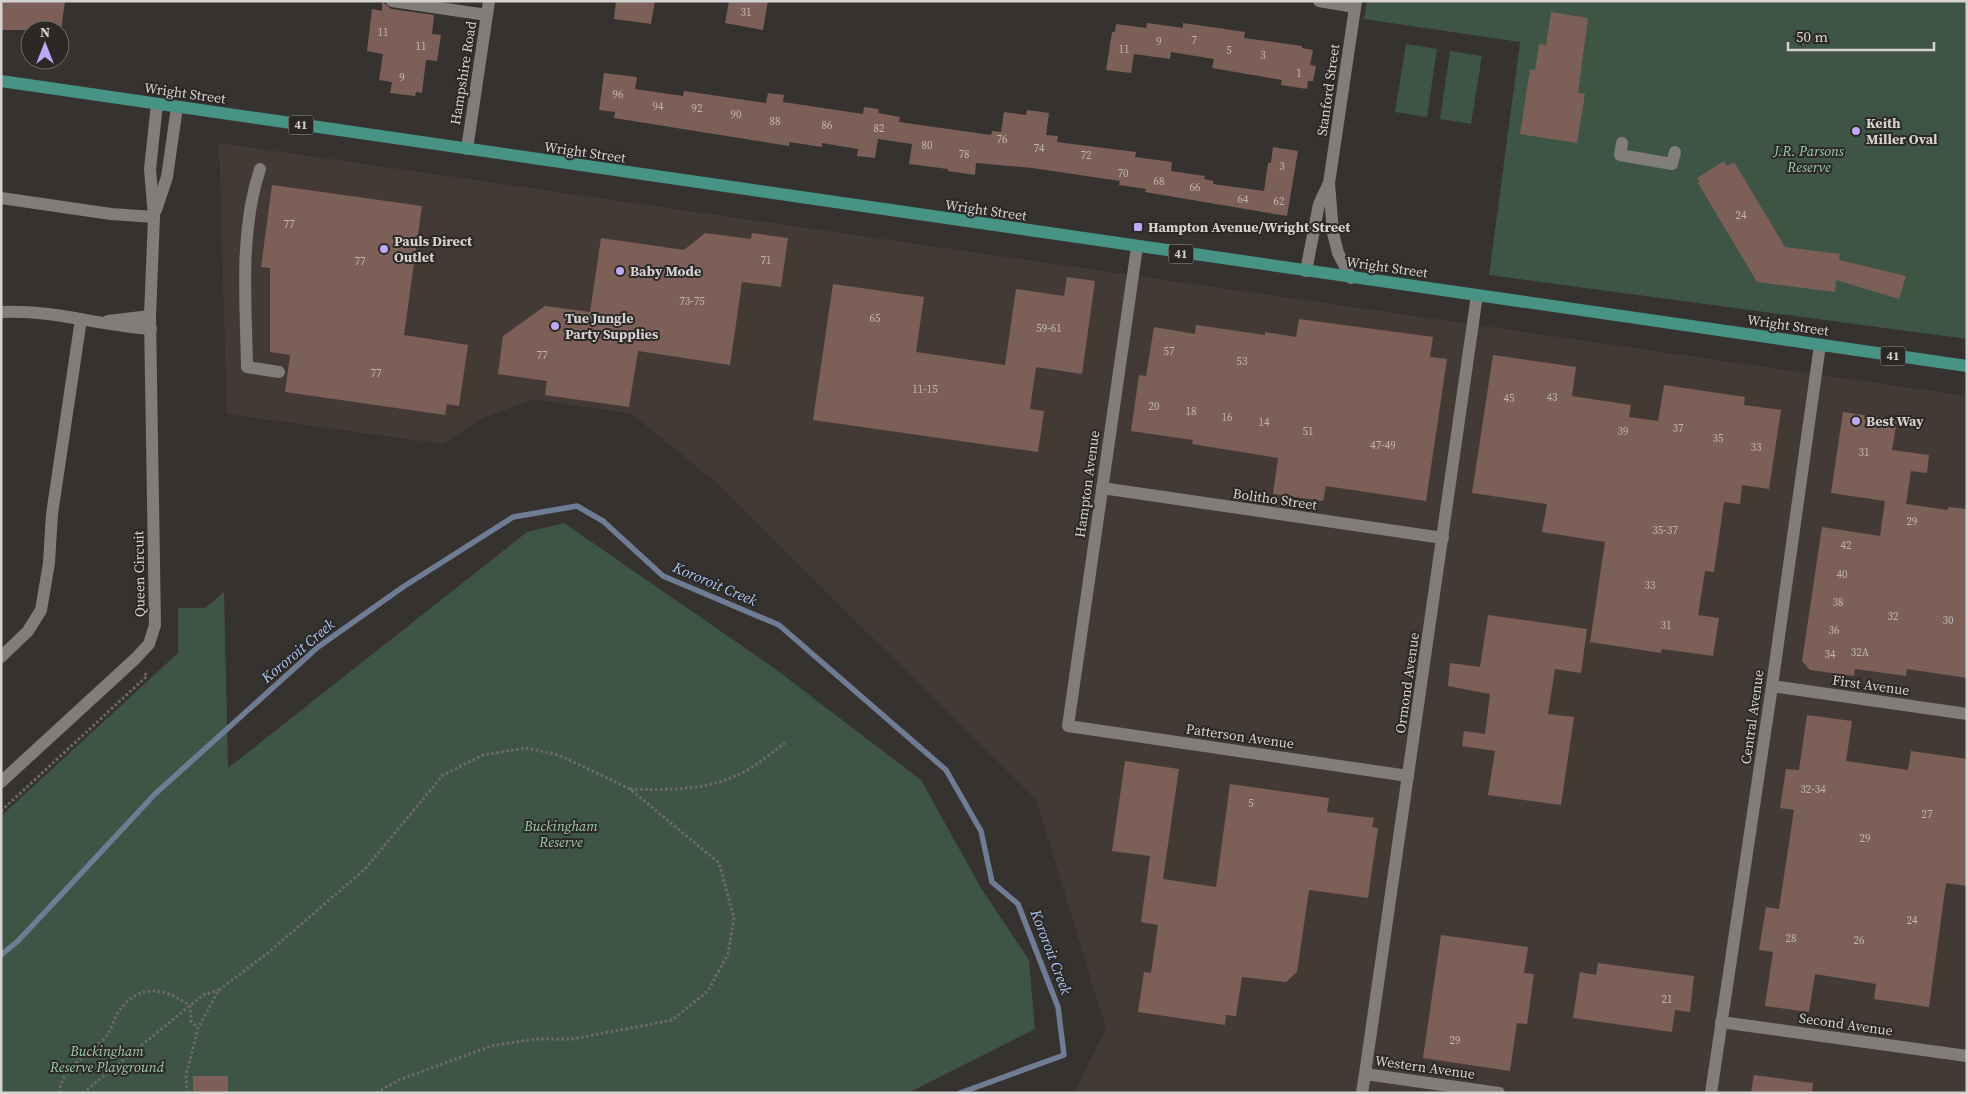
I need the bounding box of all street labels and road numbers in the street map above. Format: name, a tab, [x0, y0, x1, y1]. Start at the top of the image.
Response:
street label: Hampshire Road	[445, 20, 481, 126]
street label: Stanford Street	[1312, 42, 1344, 137]
street label: Wright Street	[143, 77, 228, 109]
road number: 41	[288, 116, 314, 134]
street label: Wright Street	[543, 136, 628, 168]
street label: Wright Street	[944, 194, 1029, 226]
road number: 41	[1168, 244, 1194, 264]
street label: Wright Street	[1345, 251, 1430, 283]
street label: Wright Street	[1746, 309, 1831, 341]
road number: 41	[1880, 346, 1906, 366]
street label: Hampton Avenue	[1070, 429, 1104, 539]
street label: Bolitho Street	[1232, 483, 1319, 515]
street label: Queen Circuit	[128, 530, 150, 617]
street label: Ormond Avenue	[1390, 631, 1424, 735]
street label: Central Avenue	[1735, 668, 1769, 766]
street label: First Avenue	[1831, 670, 1911, 700]
street label: Patterson Avenue	[1185, 719, 1295, 753]
street label: Second Avenue	[1798, 1008, 1894, 1040]
street label: Western Avenue	[1374, 1050, 1476, 1084]

